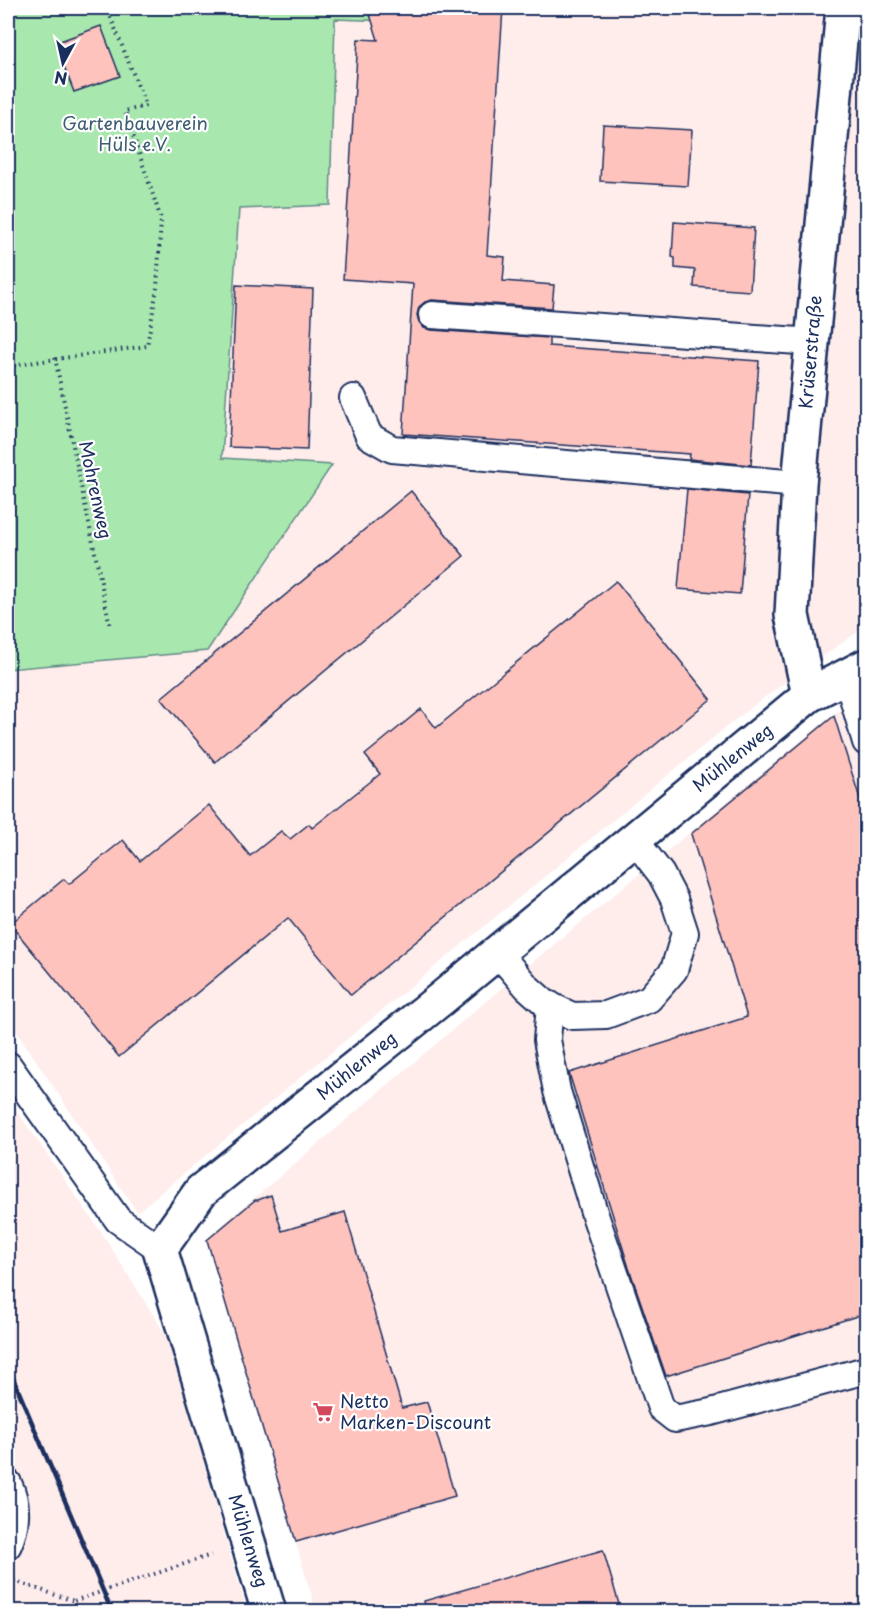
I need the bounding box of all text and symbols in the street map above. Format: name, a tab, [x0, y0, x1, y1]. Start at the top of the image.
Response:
north arrow	[33, 33, 93, 93]
text: N	[53, 66, 69, 92]
park label: Gartenbauverein Hüls e.V.	[62, 109, 208, 157]
street label: Krüserstraße	[791, 294, 828, 410]
street label: Mohrenweg	[73, 438, 120, 541]
street label: Mühlenweg	[686, 716, 778, 798]
street label: Mühlenweg	[310, 1024, 402, 1106]
place label: Netto Marken-Discount	[340, 1387, 491, 1435]
supermarket icon: Netto Marken-Discount	[311, 1400, 335, 1424]
street label: Mühlenweg	[222, 1490, 276, 1591]

